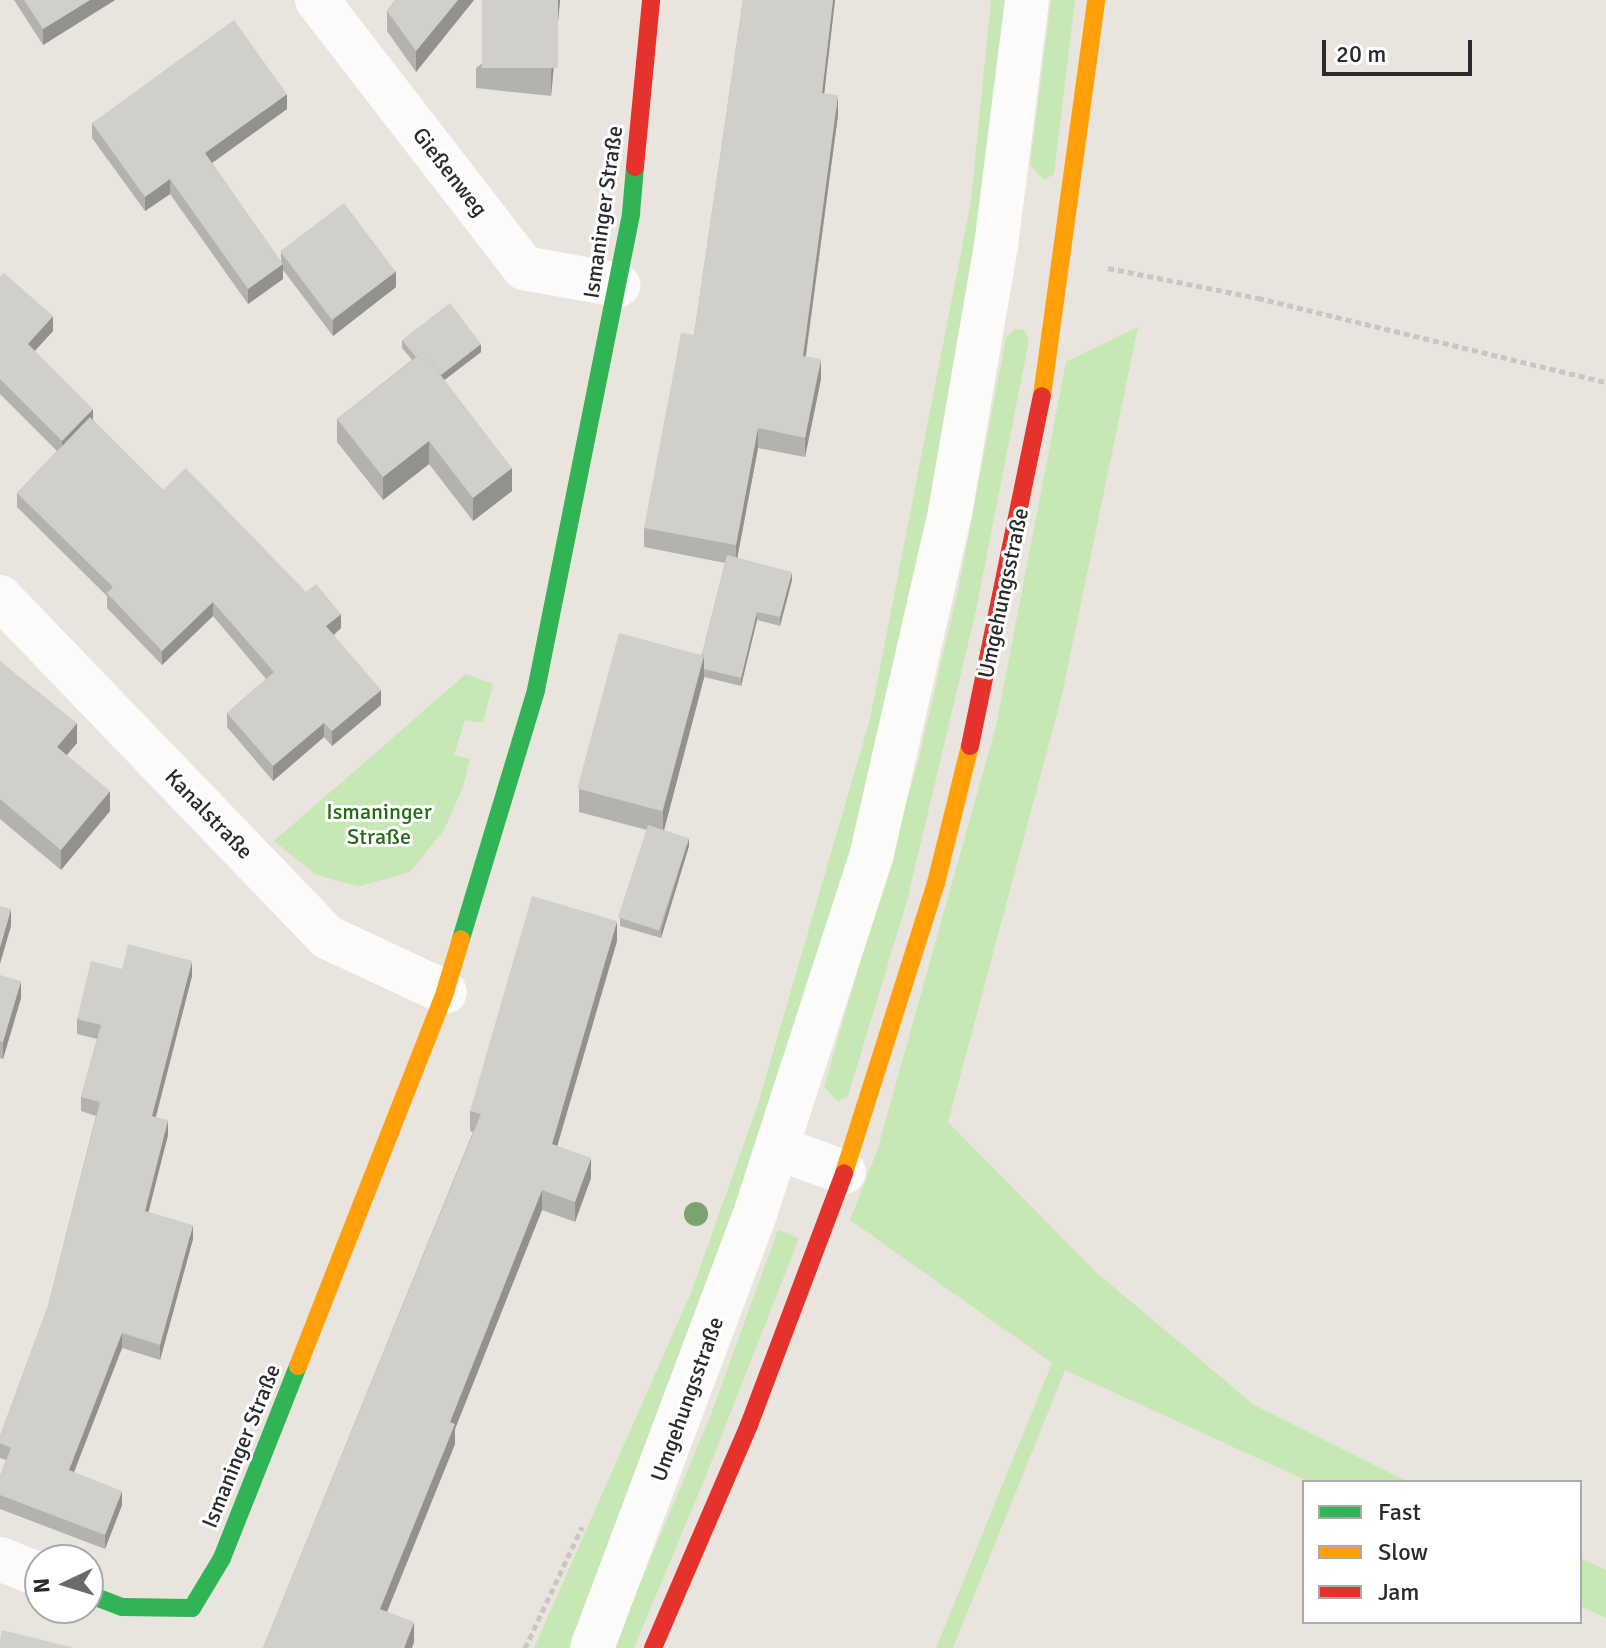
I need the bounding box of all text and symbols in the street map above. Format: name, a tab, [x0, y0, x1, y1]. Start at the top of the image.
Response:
scale bar	[1326, 24, 1476, 74]
text: 20 m	[1336, 39, 1386, 69]
street label: Gießenweg	[407, 122, 493, 222]
street label: Ismaninger Straße	[578, 124, 628, 300]
street label: Umgehungsstraße	[972, 505, 1034, 681]
street label: Kanalstraße	[160, 763, 258, 865]
park label: Ismaninger Straße	[326, 798, 432, 850]
street label: Umgehungsstraße	[645, 1313, 729, 1485]
street label: Ismaninger Straße	[196, 1360, 286, 1532]
legend	[1302, 1480, 1582, 1624]
text: Fast	[1378, 1497, 1421, 1527]
text: Slow	[1378, 1537, 1428, 1567]
north arrow	[24, 1544, 104, 1624]
text: N	[28, 1577, 56, 1594]
text: Jam	[1378, 1577, 1419, 1607]

